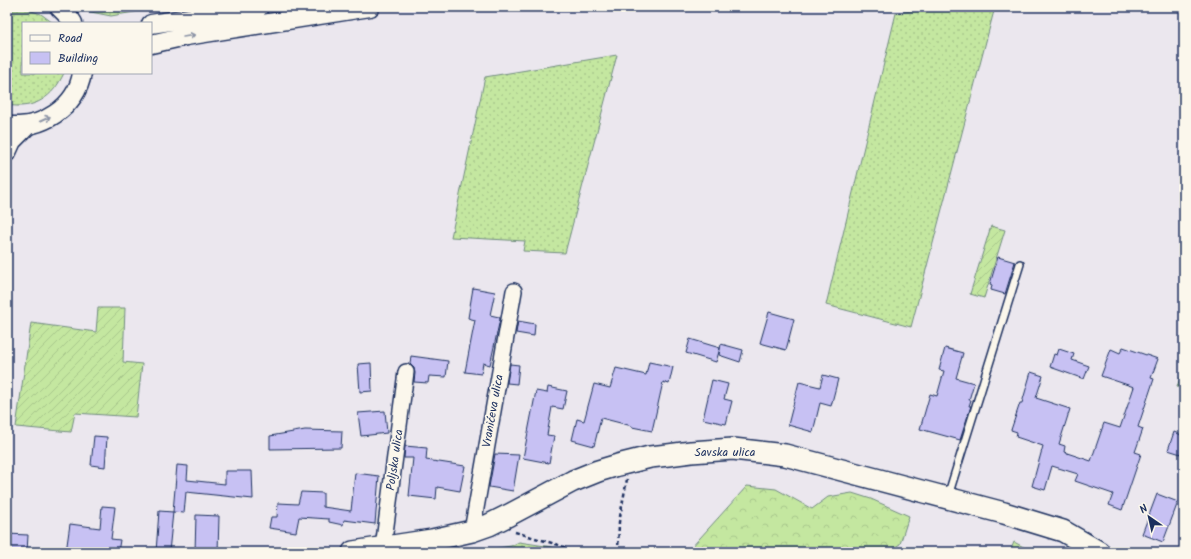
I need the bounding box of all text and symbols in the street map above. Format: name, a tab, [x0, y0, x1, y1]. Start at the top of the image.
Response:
legend	[22, 22, 152, 74]
text: Road	[58, 29, 83, 48]
one-way arrow	[182, 31, 195, 39]
text: Building	[58, 49, 98, 68]
one-way arrow	[38, 115, 50, 122]
street label: Vranićeva ulica	[477, 373, 509, 449]
street label: Poljska ulica	[381, 428, 409, 492]
street label: Savska ulica	[695, 443, 756, 462]
north arrow	[1129, 497, 1169, 537]
text: N	[1136, 500, 1152, 519]

